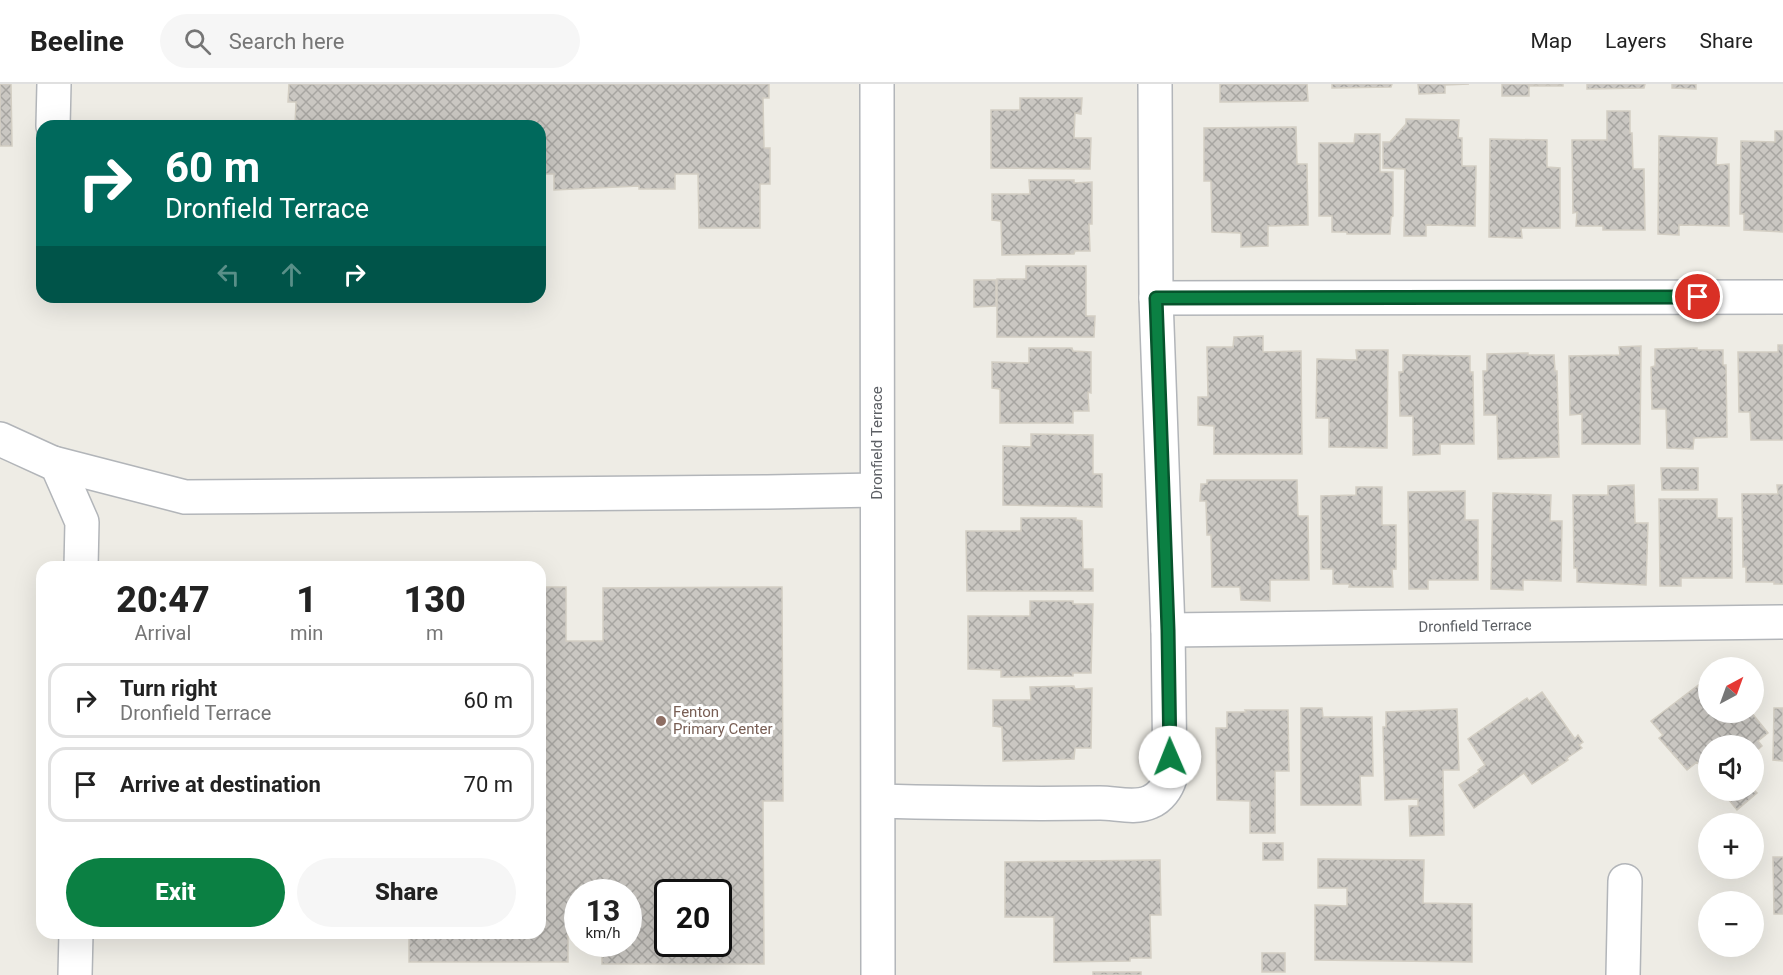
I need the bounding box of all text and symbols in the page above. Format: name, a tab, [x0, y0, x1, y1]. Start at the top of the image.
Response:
search box	[160, 14, 580, 68]
text: Beeline	[30, 25, 124, 58]
icon: search	[181, 25, 214, 58]
text: Search here	[229, 29, 345, 54]
text: Map	[1530, 29, 1572, 53]
text: Layers	[1605, 29, 1666, 53]
text: Share	[1699, 29, 1753, 53]
text: 60 m	[165, 143, 260, 192]
icon: right	[66, 144, 144, 222]
text: Dronfield Terrace	[165, 193, 369, 225]
icon: left	[212, 258, 245, 291]
icon: ahead	[275, 258, 308, 291]
icon: right	[338, 258, 371, 291]
pin	[1672, 271, 1723, 322]
icon: arrive	[1681, 280, 1714, 313]
street label: Dronfield Terrace	[868, 386, 886, 500]
text: 20:47	[116, 579, 210, 621]
text: 1	[296, 579, 317, 621]
text: 130	[404, 579, 466, 621]
street label: Dronfield Terrace	[1418, 616, 1532, 636]
text: Arrival	[135, 621, 191, 645]
text: min	[290, 621, 323, 645]
text: m	[426, 621, 443, 645]
north arrow	[1698, 657, 1764, 723]
map controls	[1698, 657, 1764, 957]
text: Turn right	[120, 676, 217, 701]
icon: right	[69, 684, 102, 717]
text: 60 m	[464, 688, 513, 713]
text: Dronfield Terrace	[120, 701, 271, 725]
place label: Fenton Primary Center	[673, 703, 773, 738]
marker: Fenton Primary Center	[654, 714, 668, 728]
position arrow	[1138, 725, 1202, 789]
button: sound	[1698, 735, 1764, 801]
icon: arrive	[69, 768, 102, 801]
text: Arrive at destination	[120, 772, 321, 797]
text: 70 m	[464, 772, 513, 797]
button: +	[1698, 813, 1764, 879]
button: Exit	[66, 858, 285, 927]
button: Share	[297, 858, 516, 927]
speed limit sign: 20	[654, 879, 732, 957]
button: −	[1698, 891, 1764, 957]
text: 13	[586, 893, 620, 928]
text: km/h	[585, 924, 621, 942]

